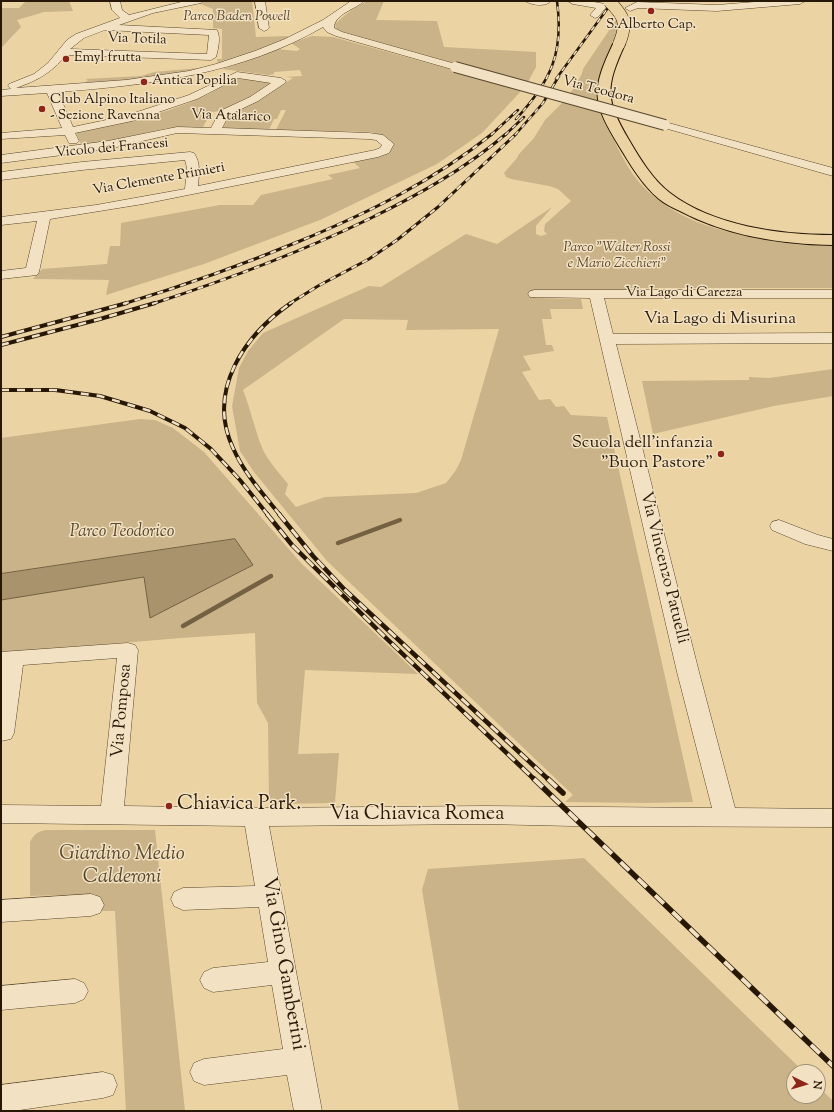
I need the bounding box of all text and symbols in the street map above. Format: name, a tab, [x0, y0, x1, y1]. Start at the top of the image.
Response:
marker: S.Alberto Cap.	[646, 6, 656, 16]
park label: Parco Baden Powell	[184, 10, 290, 26]
place label: S.Alberto Cap.	[606, 18, 696, 34]
street label: Via Totila	[107, 31, 167, 49]
place label: Emyl frutta	[74, 51, 142, 67]
marker: Emyl frutta	[61, 54, 71, 64]
street label: Via Teodora	[560, 73, 636, 109]
place label: Antica Popilia	[152, 74, 237, 90]
marker: Antica Popilia	[139, 77, 149, 87]
place label: Club Alpino Italiano - Sezione Ravenna	[50, 93, 175, 126]
marker: Club Alpino Italiano - Sezione Ravenna	[37, 104, 47, 114]
street label: Via Atalarico	[191, 107, 271, 127]
street label: Vicolo dei Francesi	[55, 136, 169, 162]
street label: Via Clemente Primieri	[92, 160, 226, 200]
park label: Parco "Walter Rossi e Mario Zicchieri"	[563, 241, 671, 274]
street label: Via Lago di Carezza	[625, 286, 743, 302]
street label: Via Lago di Misurina	[644, 310, 796, 330]
place label: Scuola dell'infanzia "Buon Pastore"	[572, 434, 713, 474]
marker: Scuola dell'infanzia "Buon Pastore"	[716, 449, 726, 459]
street label: Via Vincenzo Patuelli	[634, 490, 692, 646]
park label: Parco Teodorico	[70, 523, 174, 543]
street label: Via Pomposa	[109, 663, 137, 759]
place label: Chiavica Park.	[177, 794, 301, 818]
marker: Chiavica Park.	[164, 801, 174, 811]
street label: Via Chiavica Romea	[330, 804, 504, 828]
park label: Giardino Medio Calderoni	[59, 844, 185, 891]
street label: Via Gino Gamberini	[255, 875, 309, 1053]
north arrow	[786, 1064, 826, 1104]
text: N	[809, 1080, 825, 1090]

